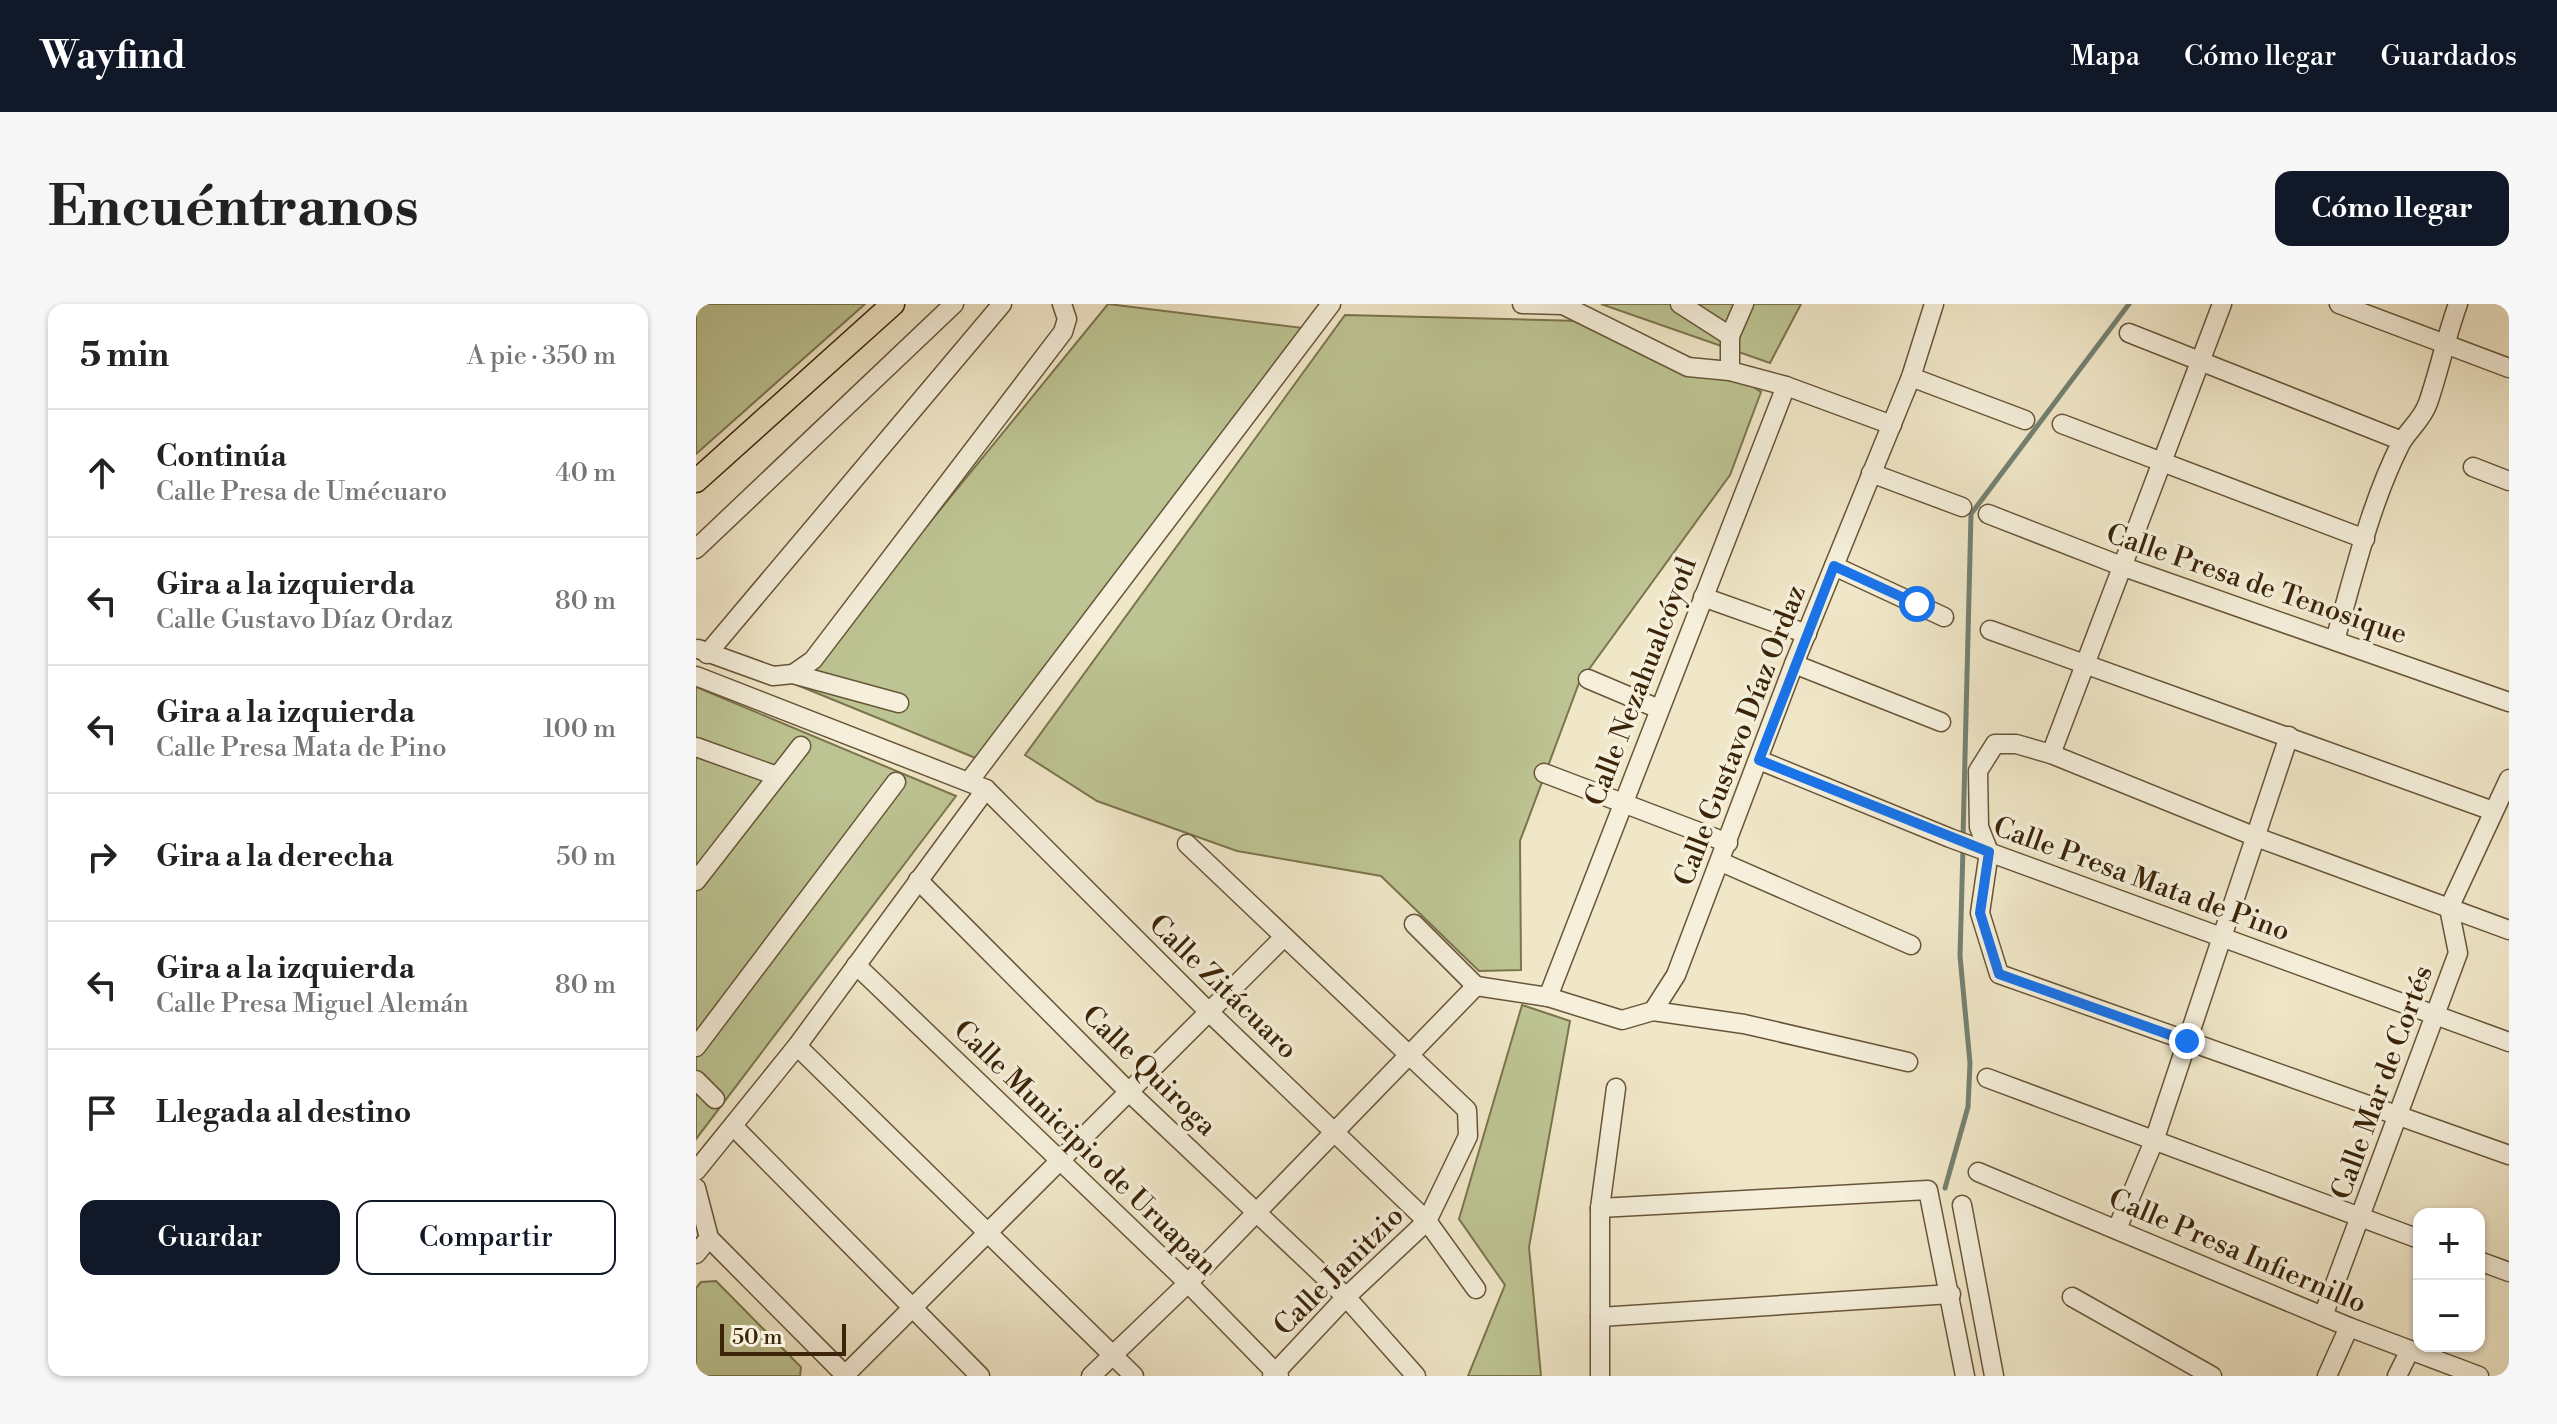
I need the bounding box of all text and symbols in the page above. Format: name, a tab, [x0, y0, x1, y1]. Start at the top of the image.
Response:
text: Wayfind	[40, 33, 186, 80]
text: Mapa	[2071, 39, 2140, 74]
text: Cómo llegar	[2184, 39, 2336, 74]
text: Guardados	[2380, 39, 2517, 74]
button: Cómo llegar	[2275, 171, 2509, 246]
text: Encuéntranos	[48, 173, 419, 243]
text: 5 min	[80, 335, 169, 377]
text: A pie · 350 m	[467, 340, 616, 372]
text: Continúa	[156, 438, 287, 476]
icon: ahead	[80, 451, 124, 495]
text: 40 m	[555, 457, 616, 489]
text: Calle Presa de Umécuaro	[156, 476, 447, 508]
street label: Calle Presa de Tenosique	[2102, 516, 2411, 652]
street label: Calle Nezahualcóyotl	[1578, 552, 1705, 811]
text: Gira a la izquierda	[156, 566, 415, 604]
icon: left	[80, 579, 124, 623]
street label: Calle Gustavo Díaz Ordaz	[1667, 580, 1814, 891]
text: 80 m	[555, 585, 616, 617]
route start	[1899, 586, 1935, 622]
text: Calle Gustavo Díaz Ordaz	[156, 604, 453, 636]
text: Gira a la izquierda	[156, 694, 415, 732]
icon: left	[80, 707, 124, 751]
text: 100 m	[543, 713, 616, 745]
text: Calle Presa Mata de Pino	[156, 732, 447, 764]
street label: Calle Presa Mata de Pino	[1988, 809, 2295, 949]
icon: right	[80, 835, 124, 879]
text: Gira a la derecha	[156, 838, 393, 876]
text: 50 m	[556, 841, 616, 873]
street label: Calle Zitácuaro	[1141, 907, 1305, 1067]
text: Gira a la izquierda	[156, 950, 415, 988]
street label: Calle Mar de Cortés	[2324, 961, 2441, 1204]
icon: left	[80, 963, 124, 1007]
text: 80 m	[555, 969, 616, 1001]
text: Calle Presa Miguel Alemán	[156, 988, 469, 1020]
street label: Calle Quiroga	[1075, 998, 1224, 1144]
street label: Calle Municipio de Uruapan	[946, 1013, 1224, 1283]
route end	[2169, 1023, 2205, 1059]
icon: arrive	[80, 1091, 124, 1135]
text: Llegada al destino	[156, 1094, 411, 1132]
street label: Calle Presa Infiernillo	[2103, 1181, 2372, 1322]
street label: Calle Janitzio	[1267, 1199, 1411, 1343]
button: Guardar	[80, 1200, 340, 1275]
button: Compartir	[356, 1200, 616, 1275]
map controls	[2413, 1208, 2485, 1352]
button: +	[2413, 1208, 2485, 1280]
button: −	[2413, 1280, 2485, 1352]
scale bar	[720, 1320, 846, 1356]
text: 50 m	[732, 1324, 783, 1351]

